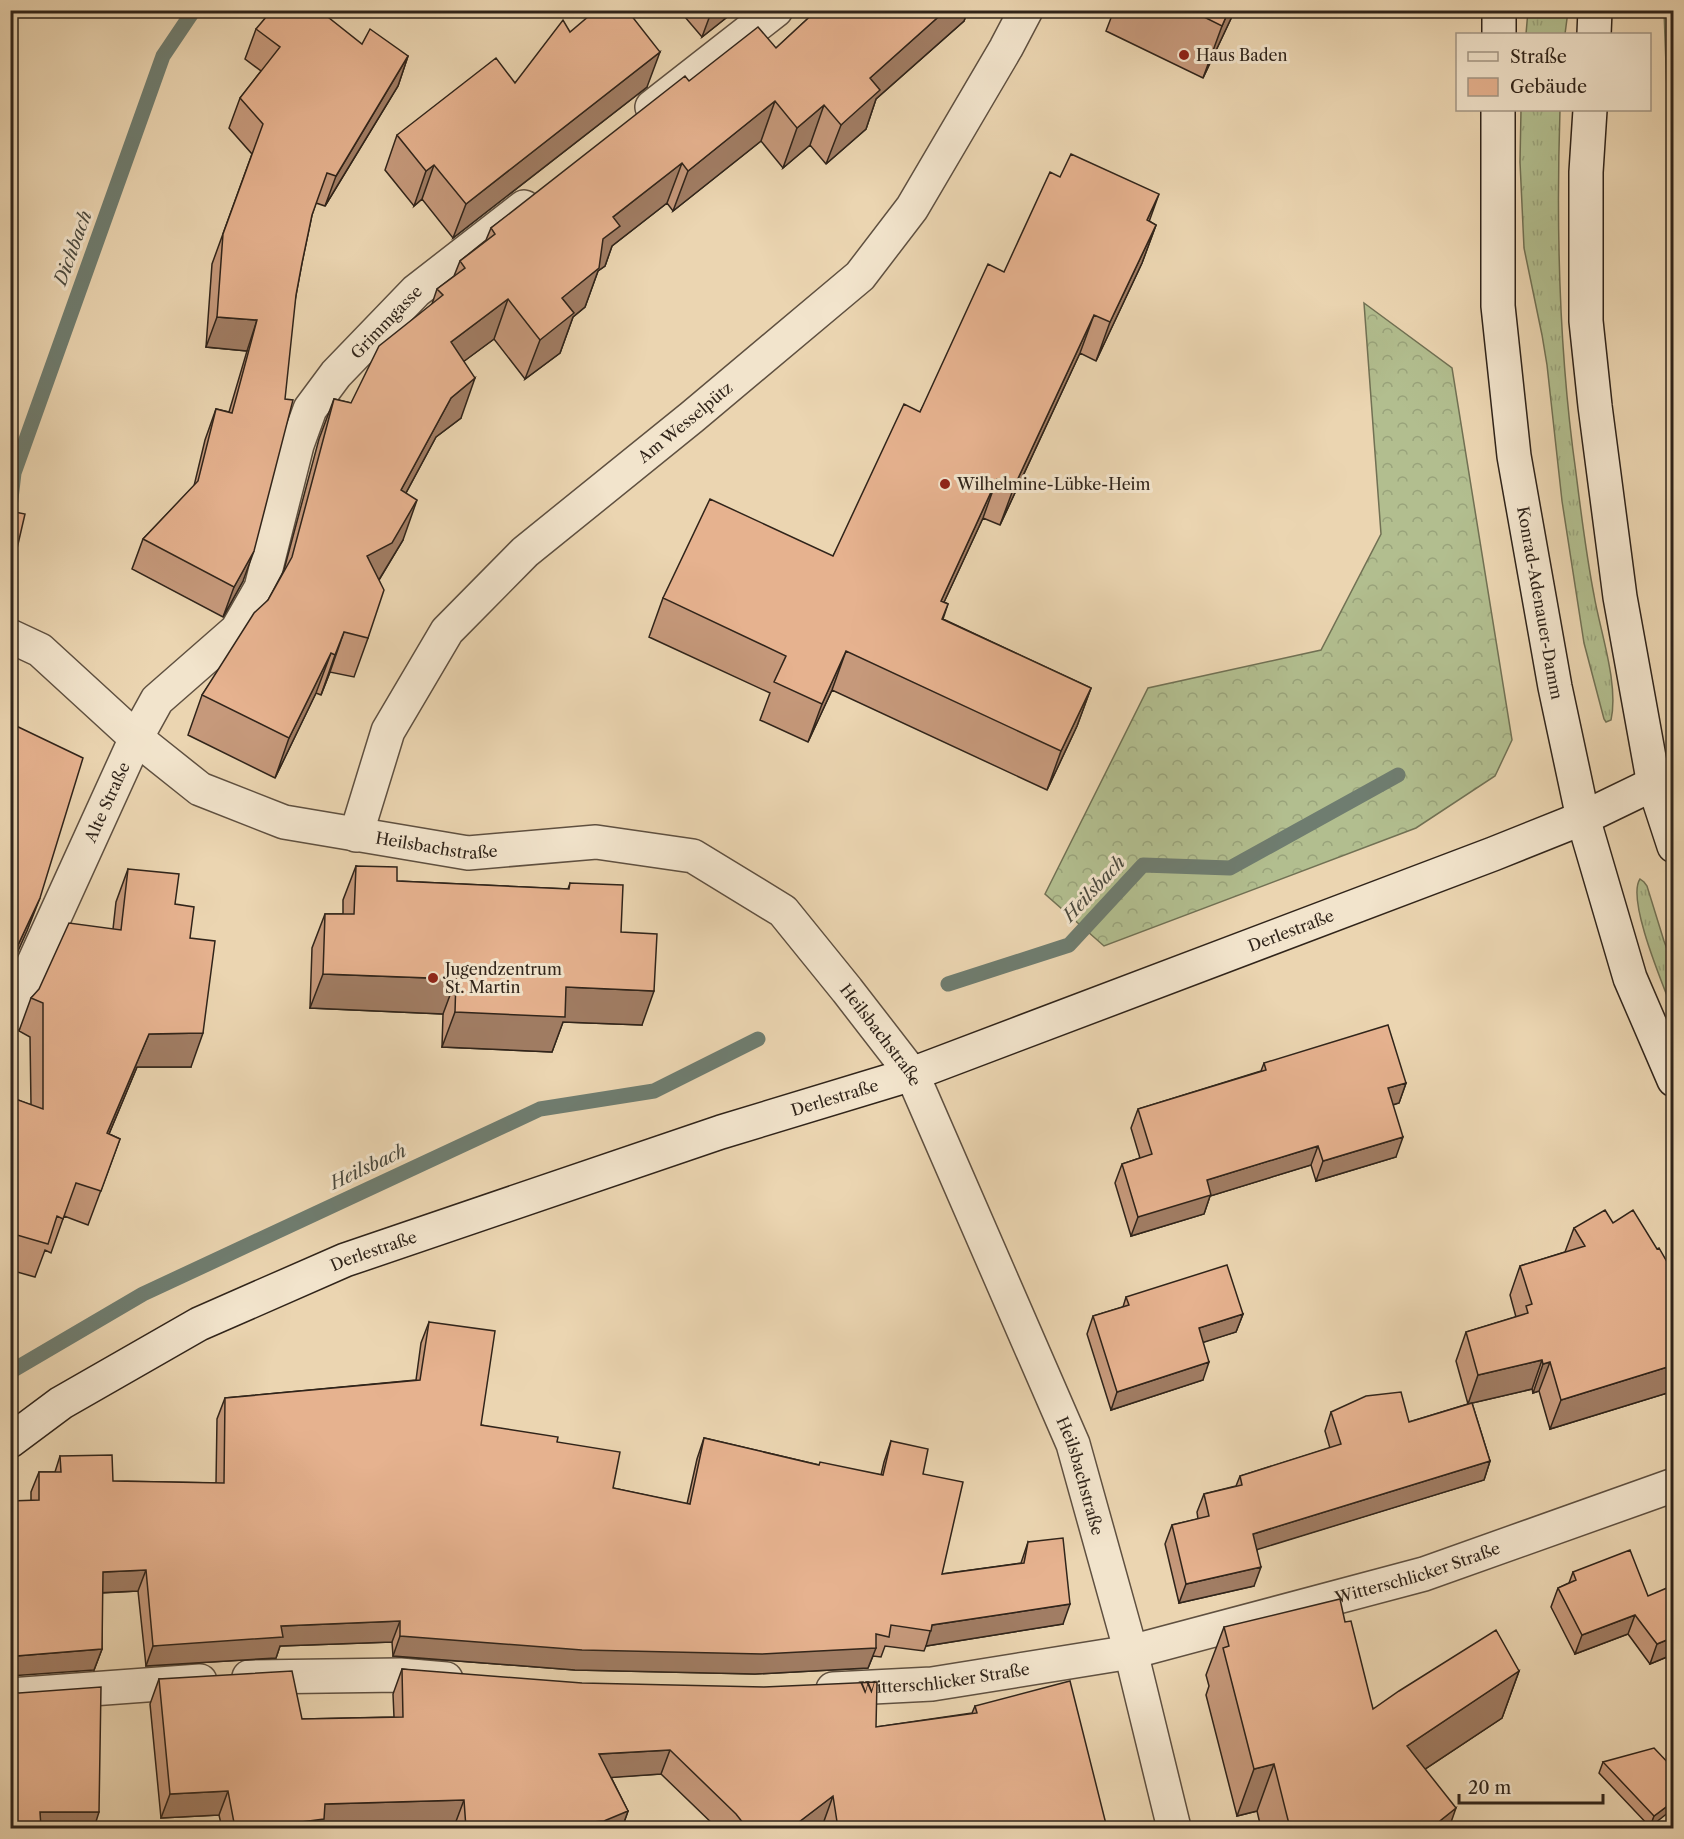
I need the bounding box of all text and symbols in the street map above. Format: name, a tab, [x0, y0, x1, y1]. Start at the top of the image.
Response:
legend	[1456, 33, 1651, 111]
place label: Haus Baden	[1196, 45, 1287, 65]
text: Straße	[1510, 46, 1567, 68]
marker: Haus Baden	[1177, 48, 1191, 62]
text: Gebäude	[1510, 76, 1587, 98]
water label: Dichbach	[49, 208, 97, 290]
street label: Grimmgasse	[346, 281, 426, 363]
street label: Am Wesselpütz	[633, 377, 736, 468]
place label: Wilhelmine-Lübke-Heim	[956, 474, 1150, 494]
marker: Wilhelmine-Lübke-Heim	[938, 477, 952, 491]
street label: Konrad-Adenauer-Damm	[1513, 505, 1567, 701]
street label: Alte Straße	[80, 759, 134, 846]
street label: Heilsbachstraße	[374, 828, 498, 863]
water label: Heilsbach	[1057, 852, 1130, 928]
street label: Derlestraße	[1245, 905, 1337, 956]
place label: Jugendzentrum St. Martin	[442, 959, 562, 997]
marker: Jugendzentrum St. Martin	[426, 971, 440, 985]
street label: Heilsbachstraße	[836, 980, 926, 1089]
street label: Derlestraße	[789, 1075, 881, 1120]
water label: Heilsbach	[324, 1140, 410, 1195]
street label: Derlestraße	[327, 1226, 419, 1275]
street label: Heilsbachstraße	[1052, 1413, 1108, 1538]
street label: Witterschlicker Straße	[1332, 1538, 1503, 1608]
street label: Witterschlicker Straße	[858, 1658, 1031, 1698]
scale bar	[1459, 1767, 1603, 1805]
text: 20 m	[1468, 1777, 1512, 1799]

